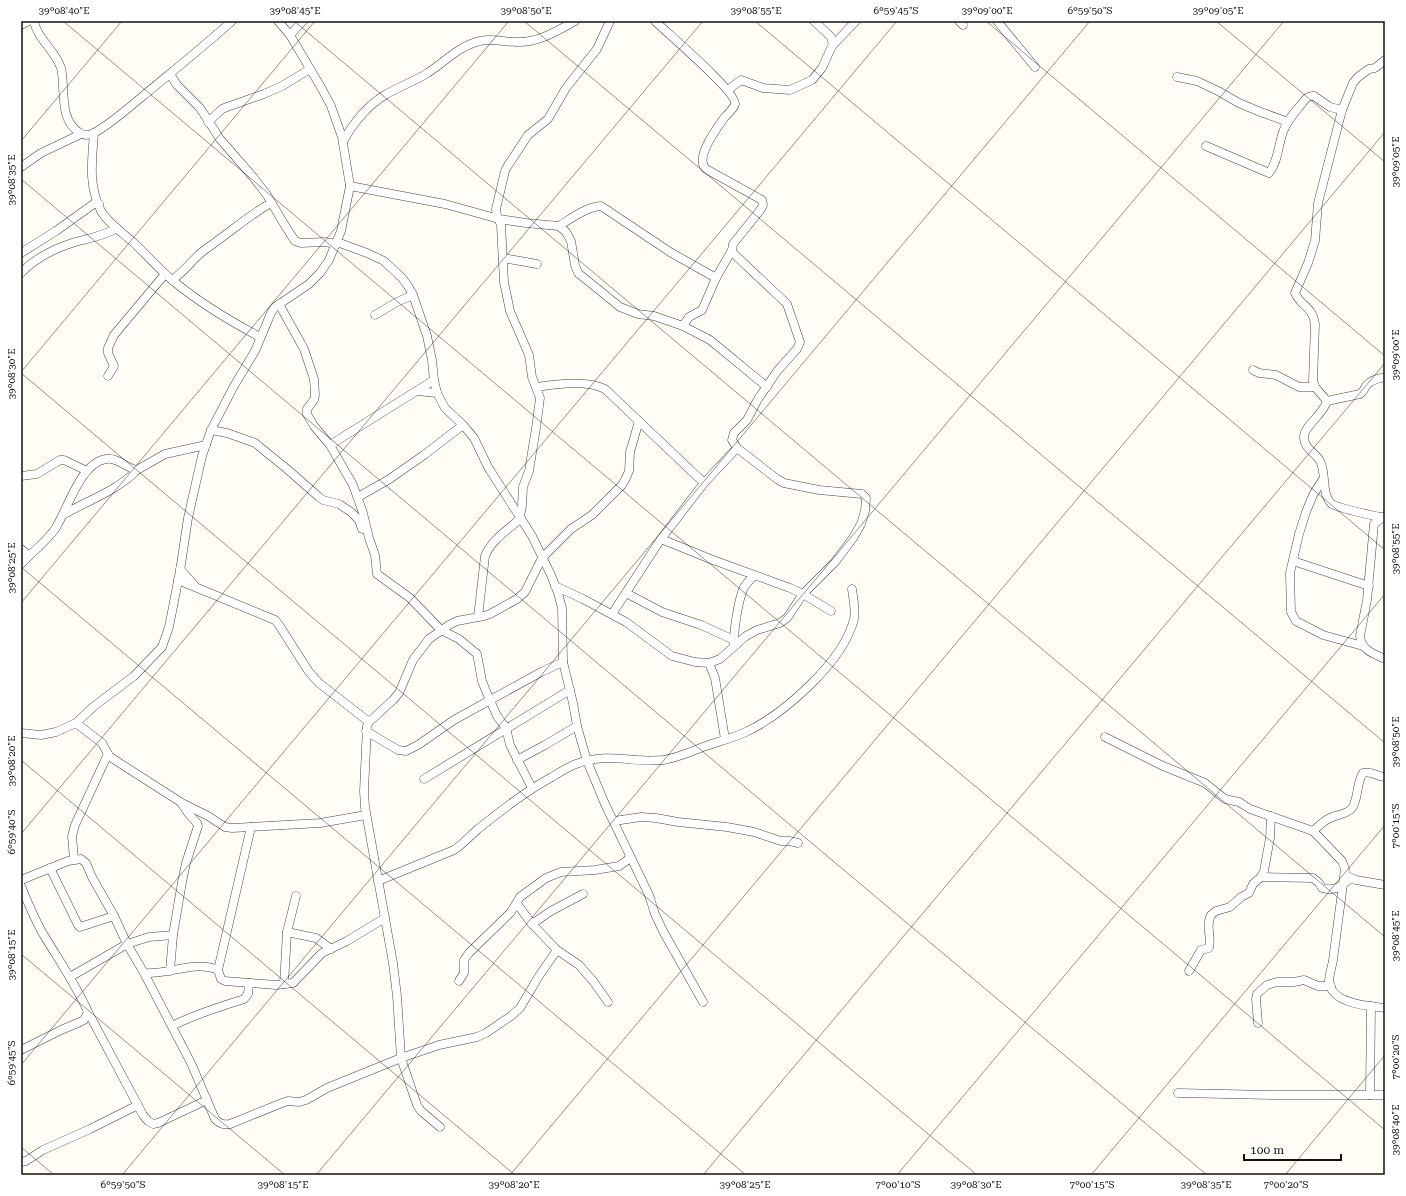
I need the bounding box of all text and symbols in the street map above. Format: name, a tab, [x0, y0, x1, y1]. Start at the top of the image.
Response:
text: 39°08'40"E	[38, 5, 90, 16]
text: 39°08'45"E	[269, 5, 321, 16]
text: 39°08'50"E	[500, 5, 552, 16]
text: 39°08'55"E	[730, 5, 782, 16]
text: 6°59'45"S	[873, 5, 919, 16]
text: 39°09'00"E	[961, 5, 1013, 16]
text: 6°59'50"S	[1067, 5, 1113, 16]
text: 39°09'05"E	[1192, 5, 1244, 16]
text: 39°09'05"E	[1390, 136, 1401, 188]
text: 39°08'35"E	[6, 154, 17, 206]
text: 39°09'00"E	[1390, 329, 1401, 381]
text: 39°08'30"E	[6, 348, 17, 400]
text: 39°08'55"E	[1390, 523, 1401, 575]
text: 39°08'25"E	[6, 542, 17, 594]
text: 39°08'50"E	[1390, 716, 1401, 768]
text: 39°08'20"E	[6, 735, 17, 787]
text: 7°00'15"S	[1390, 803, 1401, 849]
text: 6°59'40"S	[6, 809, 17, 855]
text: 39°08'45"E	[1390, 910, 1401, 962]
text: 39°08'15"E	[6, 929, 17, 981]
text: 7°00'20"S	[1390, 1034, 1401, 1080]
text: 6°59'45"S	[6, 1040, 17, 1086]
text: 39°08'40"E	[1390, 1104, 1401, 1156]
scale bar	[1244, 1136, 1341, 1162]
text: 100 m	[1250, 1143, 1284, 1157]
text: 6°59'50"S	[100, 1179, 146, 1190]
text: 39°08'15"E	[257, 1179, 309, 1190]
text: 39°08'20"E	[488, 1179, 540, 1190]
text: 39°08'25"E	[719, 1179, 771, 1190]
text: 7°00'10"S	[875, 1179, 921, 1190]
text: 39°08'30"E	[950, 1179, 1002, 1190]
text: 7°00'15"S	[1069, 1179, 1115, 1190]
text: 39°08'35"E	[1180, 1179, 1232, 1190]
text: 7°00'20"S	[1263, 1179, 1309, 1190]

